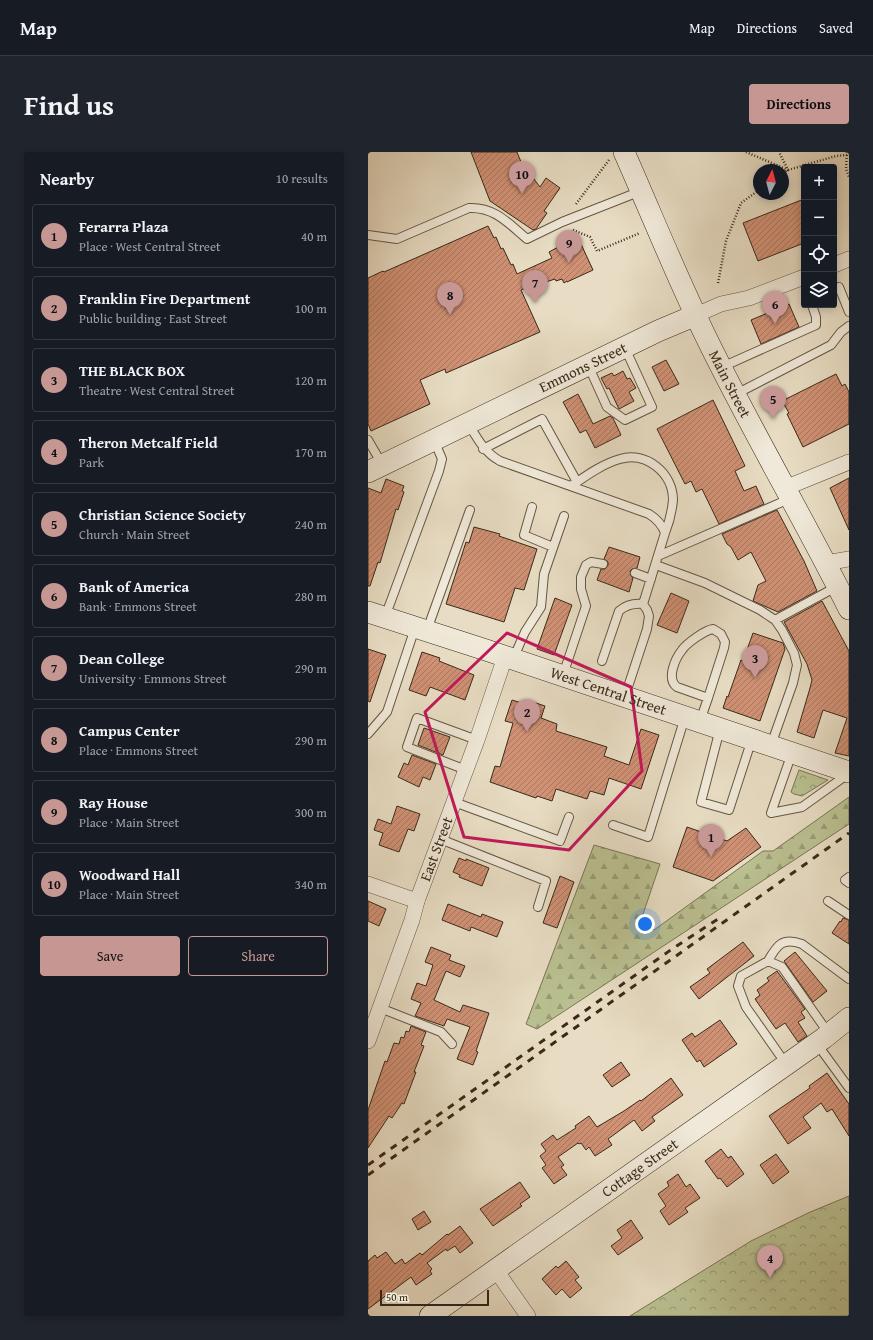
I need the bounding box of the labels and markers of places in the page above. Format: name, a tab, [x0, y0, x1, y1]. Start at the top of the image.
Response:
pin: 10	[509, 161, 535, 194]
pin: 9	[556, 230, 582, 263]
pin: 7	[522, 270, 548, 303]
pin: 8	[437, 282, 463, 315]
pin: 6	[762, 291, 788, 324]
pin: 5	[760, 386, 786, 419]
pin: 3	[742, 645, 768, 678]
pin: 2	[514, 699, 540, 732]
pin: 1	[698, 824, 724, 857]
pin: 4	[757, 1245, 783, 1278]

